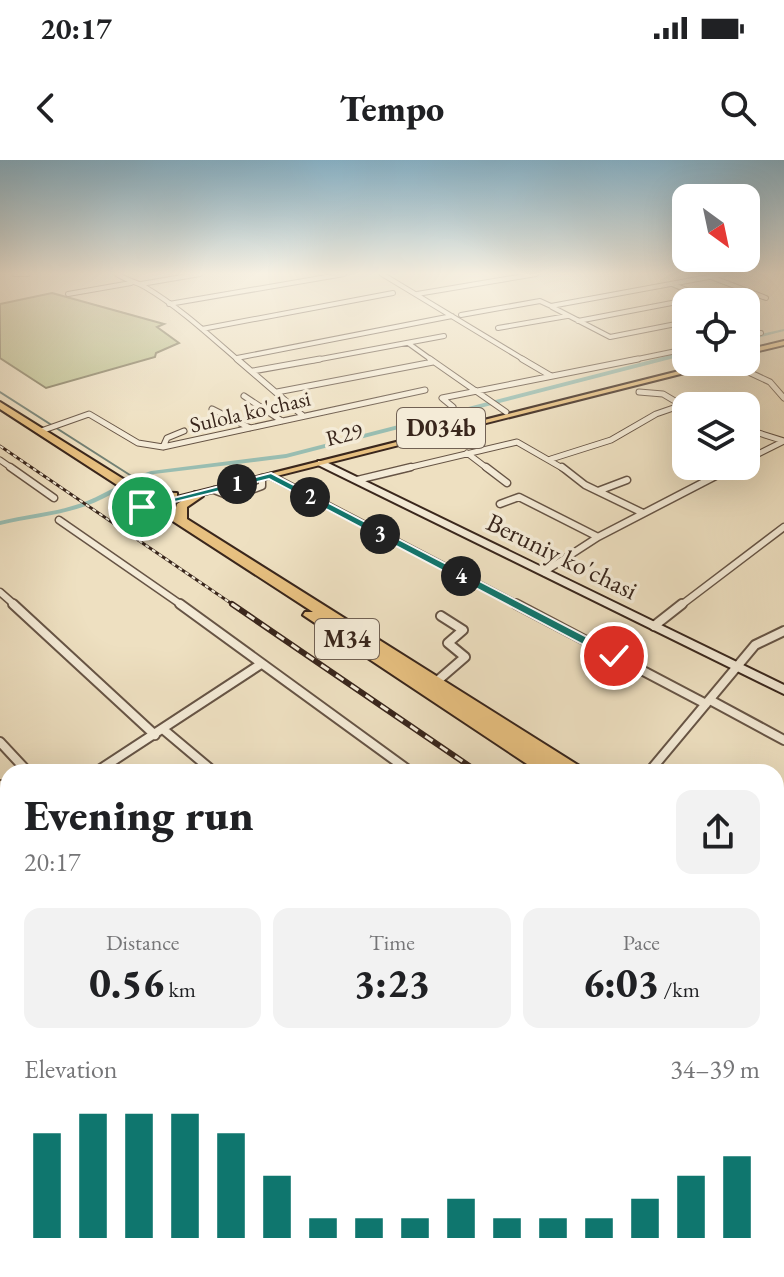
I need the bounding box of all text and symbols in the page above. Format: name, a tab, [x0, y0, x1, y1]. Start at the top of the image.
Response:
text: 20:17	[40, 9, 112, 48]
text: Tempo	[340, 85, 444, 132]
icon: back	[24, 86, 68, 130]
icon: search	[716, 86, 760, 130]
north arrow	[672, 184, 760, 272]
map controls	[672, 184, 760, 480]
button: locate	[672, 288, 760, 376]
street label: Sulola ko'chasi	[187, 383, 313, 439]
button: layers	[672, 392, 760, 480]
road number: D034b	[397, 408, 485, 448]
street label: R29	[323, 416, 366, 453]
pin: 1	[217, 464, 257, 504]
text: 1	[231, 469, 243, 498]
pin	[108, 473, 176, 541]
pin: 2	[290, 477, 330, 517]
text: 2	[304, 482, 316, 511]
icon: arrive	[120, 485, 164, 529]
street label: Beruniy ko'chasi	[481, 505, 643, 607]
pin: 3	[360, 514, 400, 554]
text: 3	[374, 519, 386, 548]
pin: 4	[441, 556, 481, 596]
text: 4	[455, 561, 467, 590]
road number: M34	[315, 619, 379, 659]
pin	[580, 622, 648, 690]
icon: check	[592, 634, 636, 678]
text: Evening run	[24, 786, 254, 843]
button: share	[676, 790, 760, 874]
text: 20:17	[24, 845, 80, 879]
text: Distance	[106, 928, 179, 957]
text: Time	[369, 928, 415, 957]
text: Pace	[623, 928, 660, 957]
text: 0.56	[89, 957, 164, 1009]
text: 3:23	[354, 957, 430, 1009]
text: 6:03	[583, 957, 659, 1009]
text: km	[164, 975, 196, 1004]
text: /km	[659, 975, 700, 1004]
text: Elevation	[24, 1052, 118, 1086]
text: 34–39 m	[670, 1052, 760, 1086]

